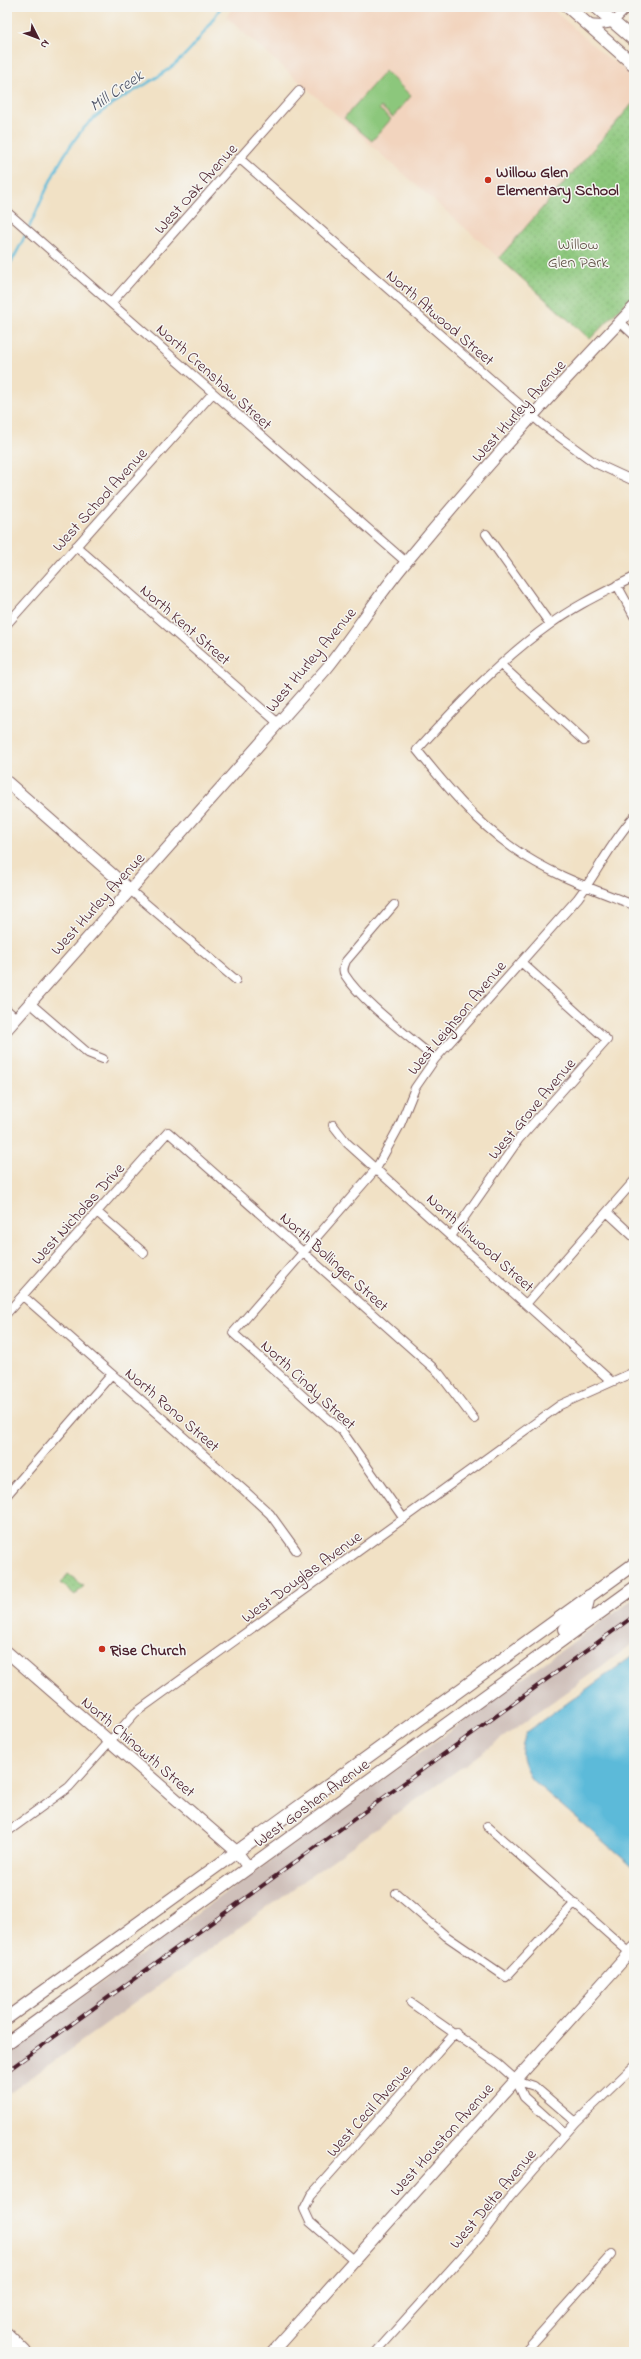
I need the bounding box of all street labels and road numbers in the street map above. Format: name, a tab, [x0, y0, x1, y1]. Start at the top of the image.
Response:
street label: West Oak Avenue	[149, 138, 244, 240]
street label: North Atwood Street	[380, 265, 500, 373]
street label: North Crenshaw Street	[150, 319, 278, 437]
street label: West Hurley Avenue	[467, 354, 573, 468]
street label: West School Avenue	[47, 442, 154, 558]
street label: North Kent Street	[134, 579, 236, 672]
street label: West Hurley Avenue	[260, 602, 363, 718]
street label: West Hurley Avenue	[46, 847, 152, 961]
street label: West Leighson Avenue	[402, 955, 513, 1081]
street label: West Grove Avenue	[483, 1053, 583, 1165]
street label: West Nicholas Drive	[26, 1157, 132, 1271]
street label: North Linwood Street	[420, 1188, 539, 1299]
street label: North Bollinger Street	[274, 1207, 394, 1318]
street label: North Cindy Street	[255, 1335, 361, 1437]
street label: North Rono Street	[119, 1362, 225, 1459]
street label: West Douglas Avenue	[237, 1525, 368, 1630]
street label: North Chinowth Street	[75, 1691, 200, 1804]
street label: West Goshen Avenue	[249, 1753, 376, 1854]
street label: West Cecil Avenue	[321, 2059, 418, 2163]
street label: West Houston Avenue	[385, 2078, 501, 2202]
street label: West Delta Avenue	[444, 2143, 543, 2255]

